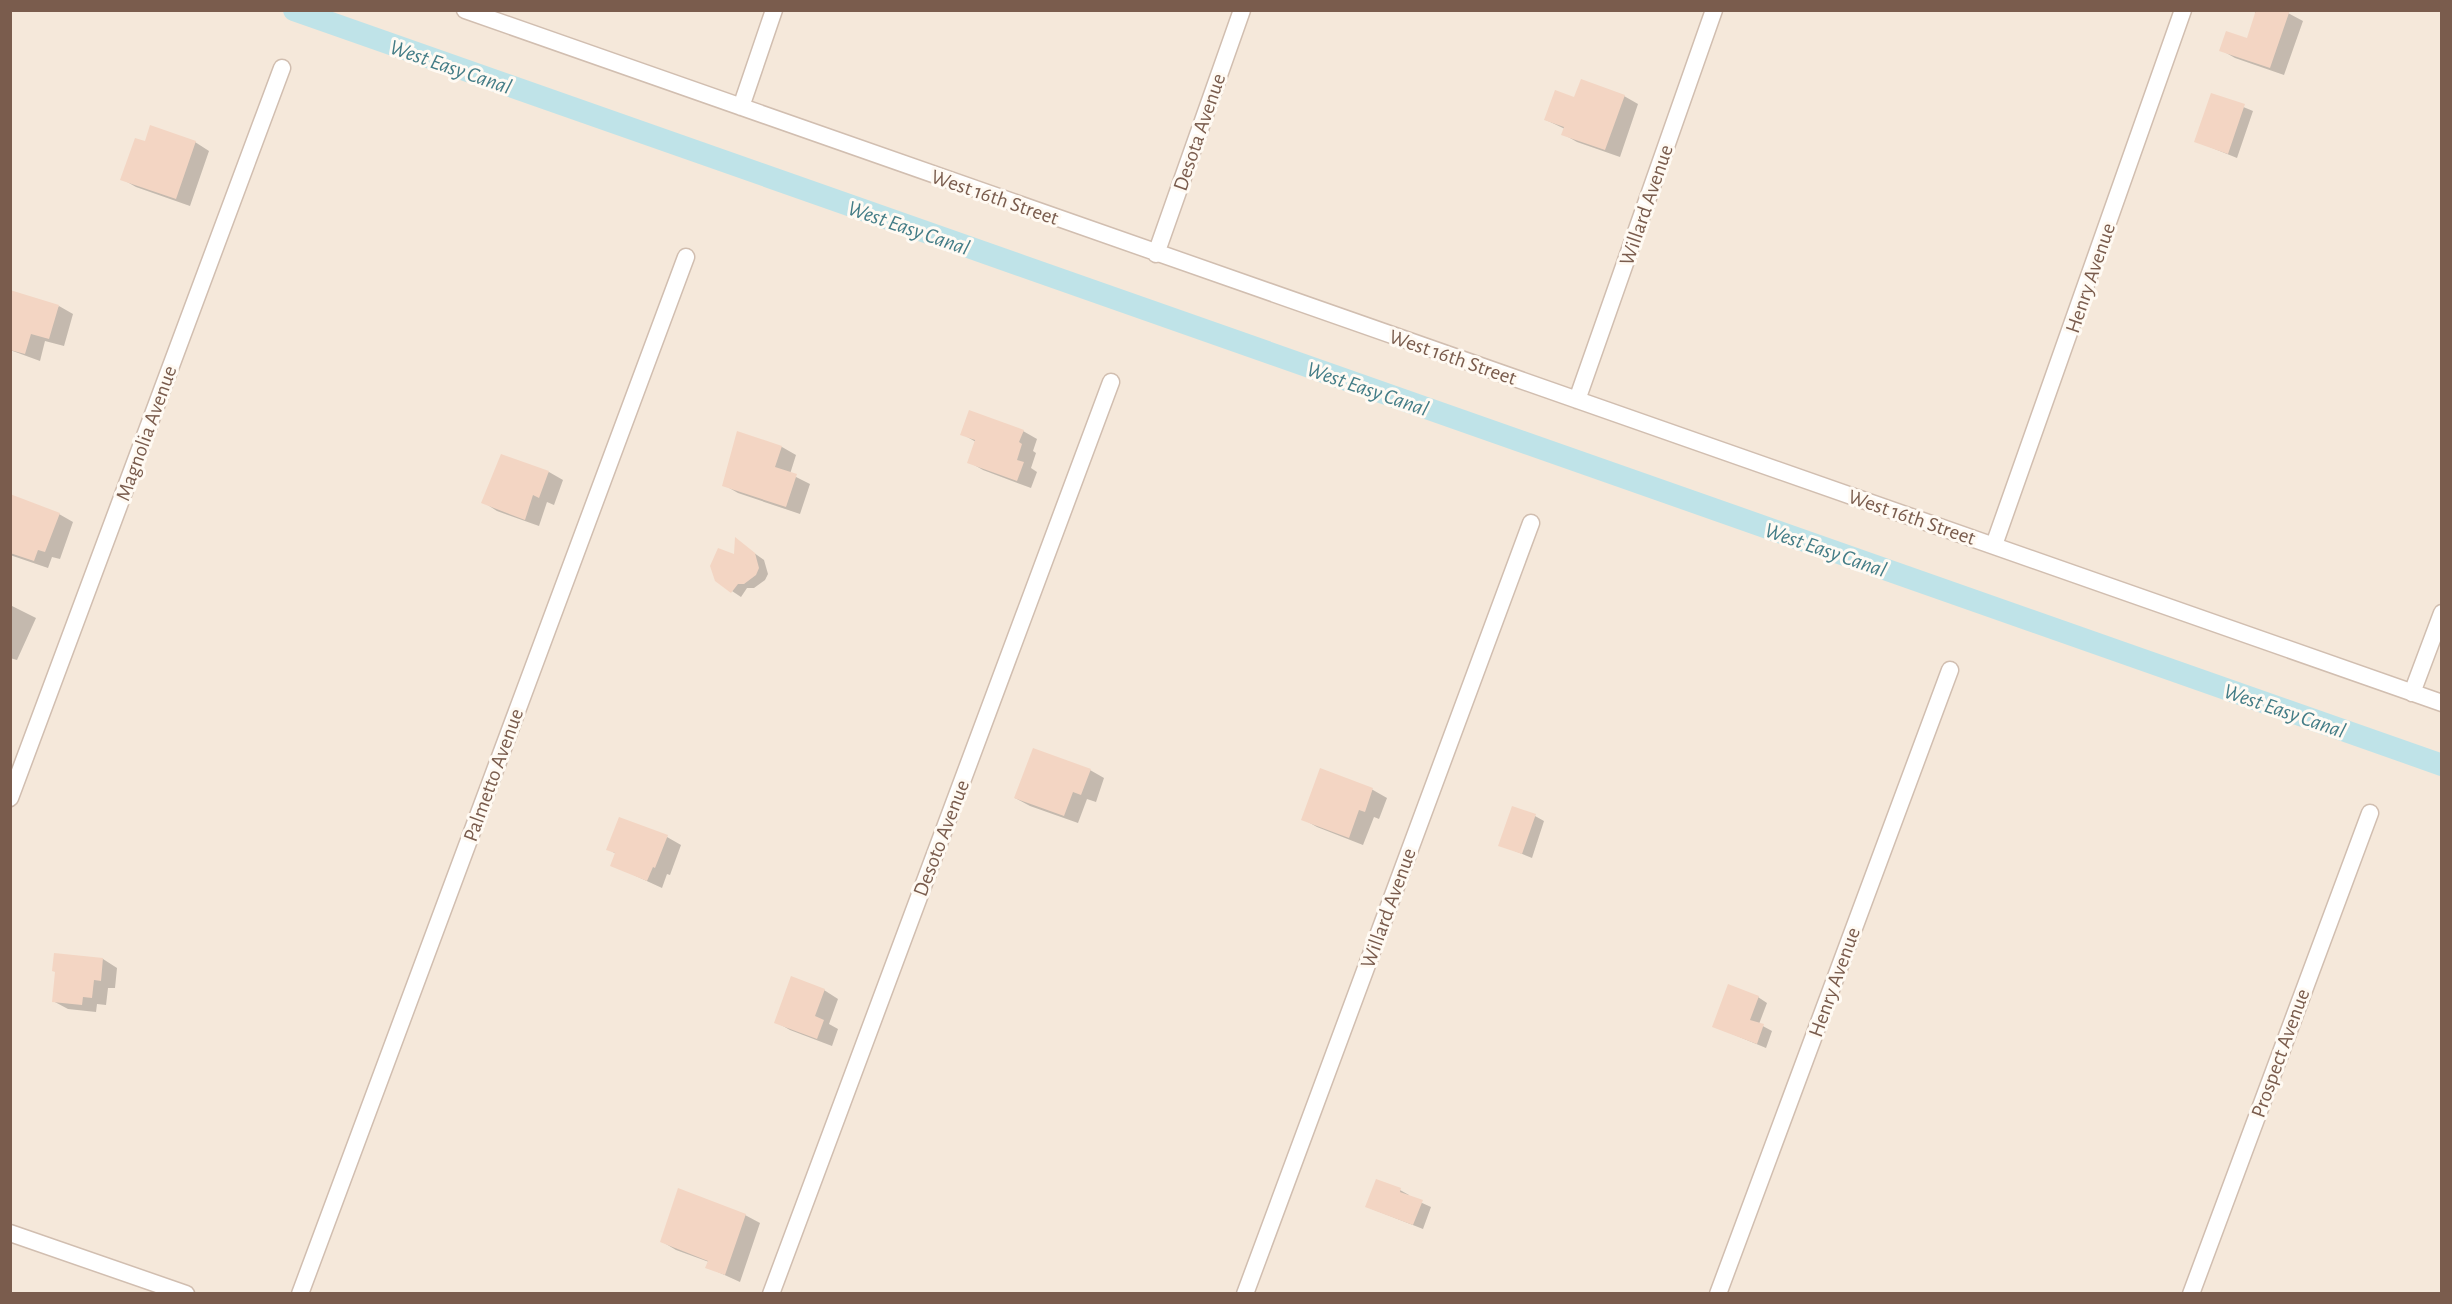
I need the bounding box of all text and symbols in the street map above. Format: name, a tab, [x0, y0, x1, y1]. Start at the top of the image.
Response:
water label: West Easy Canal	[387, 36, 515, 98]
street label: Desota Avenue	[1170, 71, 1229, 193]
street label: Willard Avenue	[1616, 142, 1677, 268]
street label: West 16th Street	[929, 166, 1061, 229]
water label: West Easy Canal	[845, 197, 973, 259]
street label: Henry Avenue	[2062, 220, 2119, 336]
street label: West 16th Street	[1387, 326, 1519, 389]
water label: West Easy Canal	[1304, 358, 1432, 420]
street label: Magnolia Avenue	[112, 363, 181, 504]
street label: West 16th Street	[1846, 486, 1978, 549]
water label: West Easy Canal	[1762, 519, 1890, 581]
water label: West Easy Canal	[2221, 680, 2349, 742]
street label: Palmetto Avenue	[460, 706, 527, 844]
street label: Desoto Avenue	[910, 777, 973, 899]
street label: Willard Avenue	[1357, 845, 1420, 971]
street label: Henry Avenue	[1805, 925, 1864, 1040]
street label: Prospect Avenue	[2247, 986, 2313, 1120]

